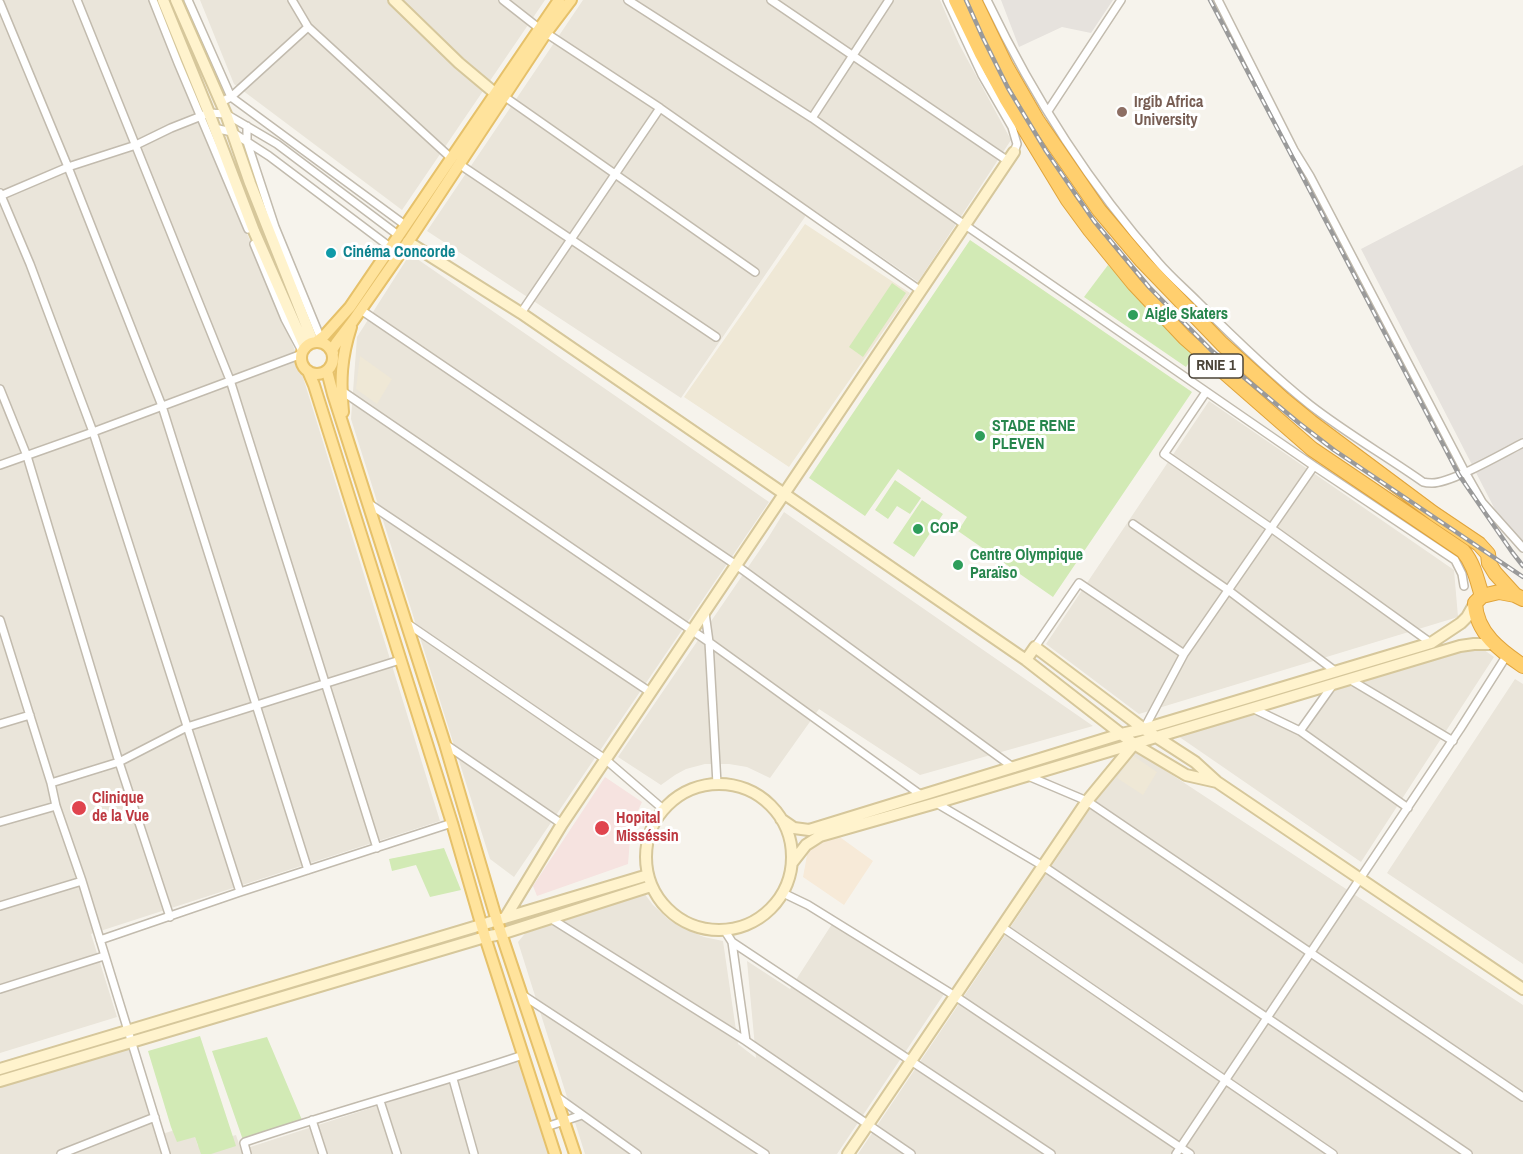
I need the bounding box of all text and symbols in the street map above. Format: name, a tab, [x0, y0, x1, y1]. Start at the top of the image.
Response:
place label: Irgib Africa University	[1134, 93, 1203, 131]
marker: Irgib Africa University	[1115, 105, 1129, 119]
place label: Cinéma Concorde	[343, 243, 455, 263]
marker: Cinéma Concorde	[324, 246, 338, 260]
place label: Aigle Skaters	[1145, 305, 1228, 325]
marker: Aigle Skaters	[1126, 308, 1140, 322]
road number: RNIE 1	[1189, 354, 1243, 378]
place label: STADE RENE PLEVEN	[992, 417, 1076, 455]
marker: STADE RENE PLEVEN	[973, 429, 987, 443]
place label: COP	[930, 519, 958, 539]
marker: COP	[911, 522, 925, 536]
place label: Centre Olympique Paraïso	[970, 546, 1083, 584]
marker: Centre Olympique Paraïso	[951, 558, 965, 572]
place label: Clinique de la Vue	[92, 789, 149, 827]
marker: Clinique de la Vue	[70, 799, 88, 817]
place label: Hopital Misséssin	[616, 809, 679, 847]
marker: Hopital Misséssin	[593, 819, 611, 837]

